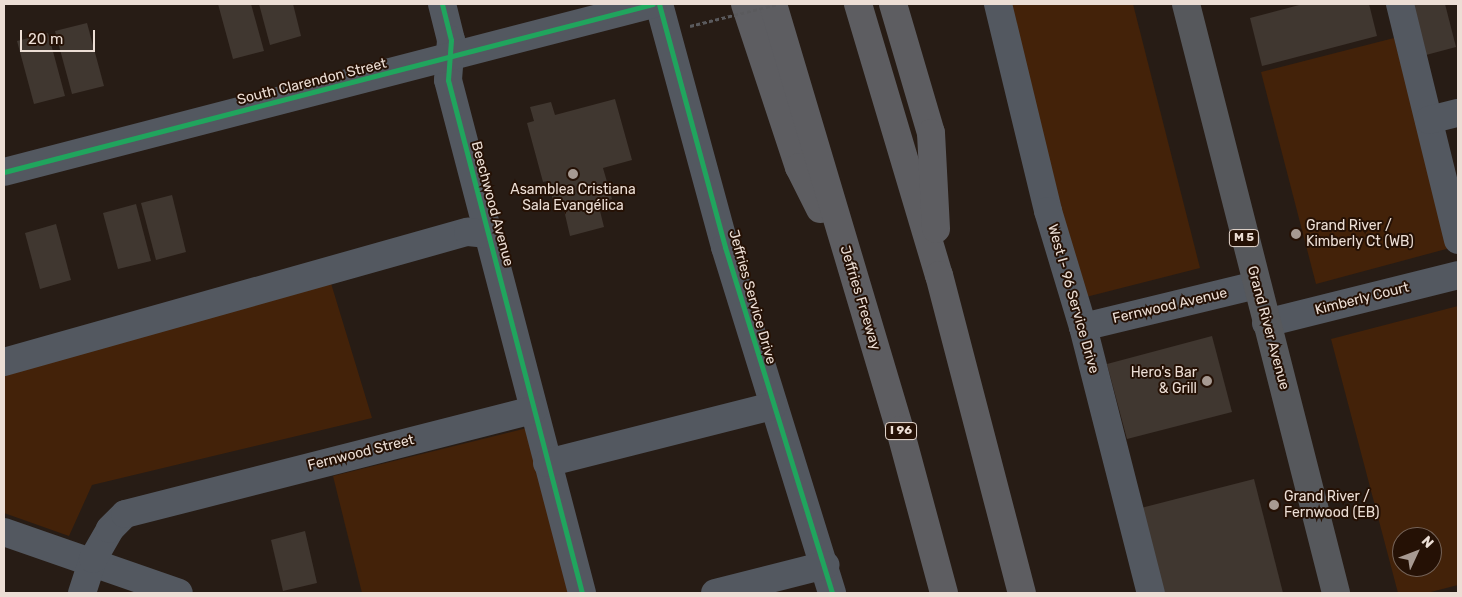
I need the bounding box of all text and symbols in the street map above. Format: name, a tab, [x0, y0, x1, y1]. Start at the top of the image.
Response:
scale bar	[22, 20, 98, 52]
text: 20 m	[28, 30, 63, 48]
street label: South Clarendon Street	[236, 55, 388, 109]
street label: Beechwood Avenue	[467, 139, 517, 269]
marker: Asamblea Cristiana Sala Evangélica	[567, 168, 579, 180]
place label: Asamblea Cristiana Sala Evangélica	[510, 182, 636, 214]
place label: Grand River / Kimberly Ct (WB)	[1306, 218, 1414, 250]
street label: West I- 96 Service Drive	[1044, 222, 1102, 376]
street label: Jeffries Service Drive	[725, 228, 779, 366]
road number: M 5	[1228, 228, 1260, 248]
marker: Grand River / Kimberly Ct (WB)	[1290, 228, 1302, 240]
street label: Jeffries Freeway	[836, 244, 884, 352]
street label: Grand River Avenue	[1243, 264, 1293, 392]
street label: Kimberly Court	[1313, 279, 1411, 319]
street label: Fernwood Avenue	[1111, 285, 1229, 327]
place label: Hero's Bar & Grill	[1131, 365, 1197, 398]
marker: Hero's Bar & Grill	[1201, 375, 1213, 387]
road number: I 96	[885, 422, 917, 441]
street label: Fernwood Street	[306, 432, 416, 474]
place label: Grand River / Fernwood (EB)	[1284, 489, 1379, 522]
marker: Grand River / Fernwood (EB)	[1268, 499, 1280, 511]
north arrow	[1392, 527, 1442, 577]
text: N	[1418, 533, 1437, 552]

